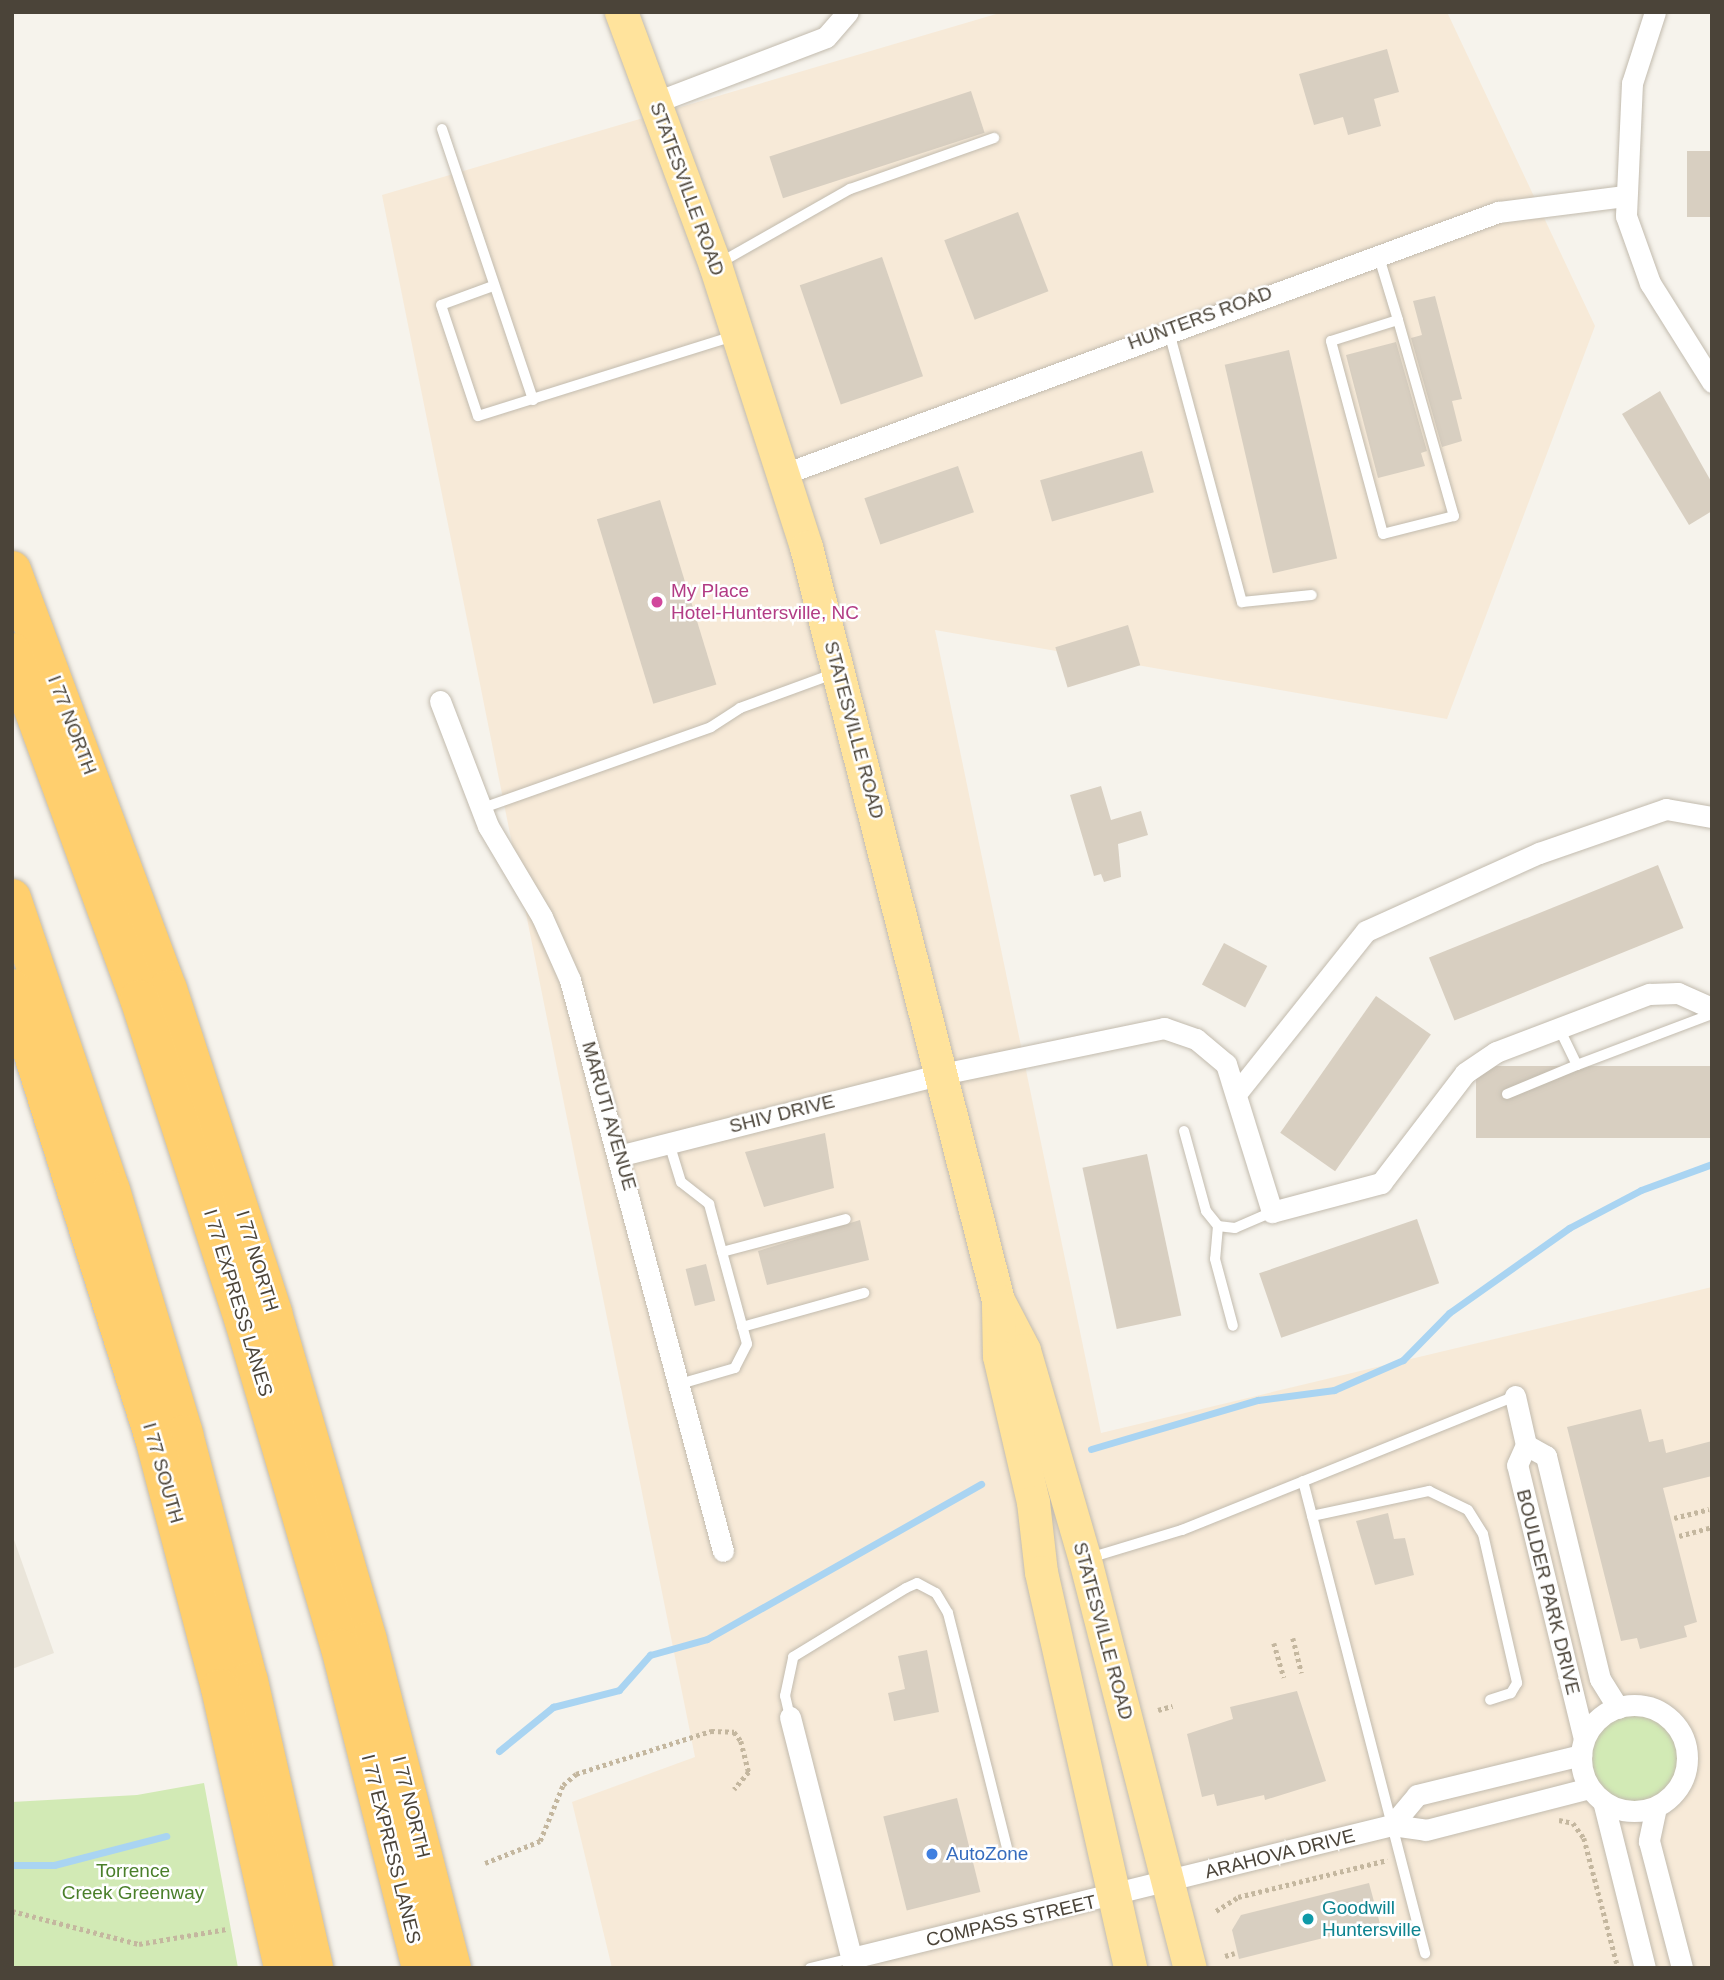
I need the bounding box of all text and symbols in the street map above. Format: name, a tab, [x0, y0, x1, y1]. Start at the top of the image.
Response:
street label: STATESVILLE ROAD	[645, 99, 729, 279]
street label: HUNTERS ROAD	[1125, 281, 1275, 355]
place label: My Place Hotel-Huntersville, NC	[671, 580, 859, 624]
marker: My Place Hotel-Huntersville, NC	[649, 594, 665, 610]
street label: STATESVILLE ROAD	[819, 639, 889, 821]
street label: I 77 NORTH	[43, 672, 101, 778]
street label: MARUTI AVENUE	[577, 1038, 641, 1194]
street label: SHIV DRIVE	[727, 1090, 837, 1138]
street label: I 77 EXPRESS LANES	[199, 1207, 277, 1399]
street label: I 77 NORTH	[231, 1208, 283, 1314]
street label: I 77 SOUTH	[138, 1420, 188, 1526]
street label: BOULDER PARK DRIVE	[1511, 1487, 1585, 1697]
street label: STATESVILLE ROAD	[1068, 1540, 1138, 1722]
street label: I 77 EXPRESS LANES	[356, 1752, 426, 1946]
street label: I 77 NORTH	[387, 1754, 435, 1860]
street label: ARAHOVA DRIVE	[1202, 1824, 1358, 1884]
place label: AutoZone	[946, 1843, 1028, 1865]
marker: AutoZone	[924, 1846, 940, 1862]
park label: Torrence Creek Greenway	[62, 1860, 204, 1904]
street label: COMPASS STREET	[924, 1890, 1098, 1952]
place label: Goodwill Huntersville	[1322, 1897, 1421, 1941]
marker: Goodwill Huntersville	[1300, 1911, 1316, 1927]

